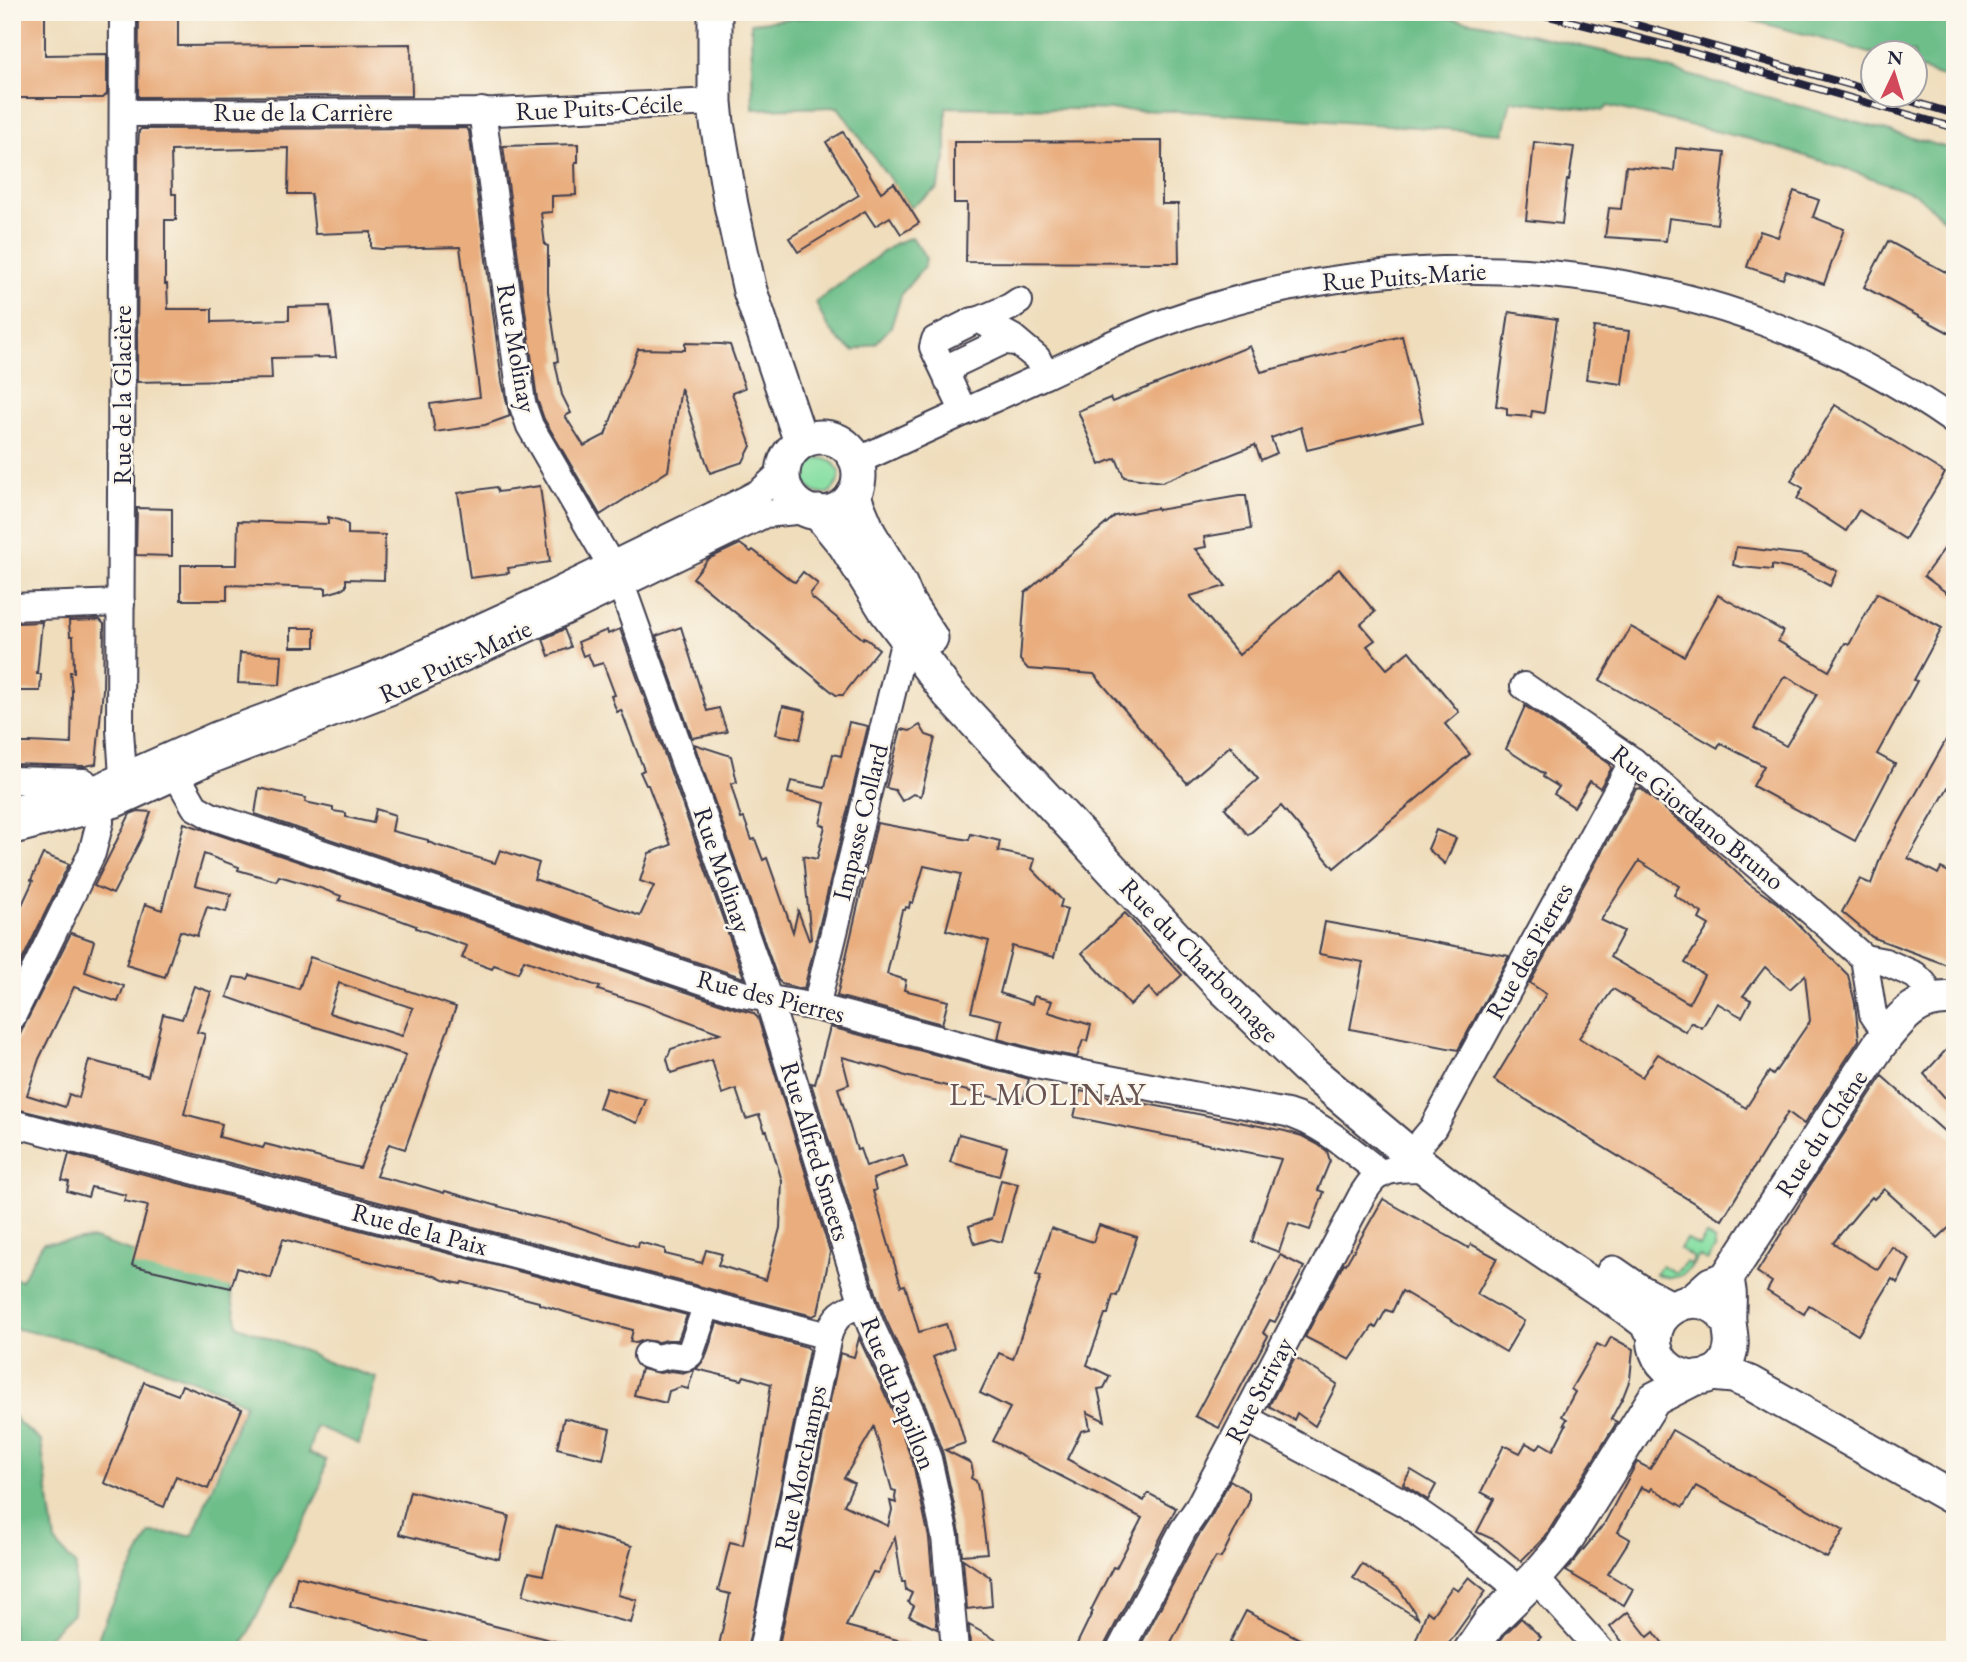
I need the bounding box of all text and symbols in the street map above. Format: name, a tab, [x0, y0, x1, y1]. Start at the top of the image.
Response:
north arrow	[1858, 38, 1928, 108]
text: N	[1887, 45, 1904, 71]
street label: Rue Puits-Cécile	[515, 86, 683, 128]
street label: Rue de la Carrière	[213, 95, 393, 129]
street label: Rue Puits-Marie	[1321, 253, 1487, 299]
street label: Rue Molinay	[489, 281, 545, 416]
street label: Rue de la Glacière	[105, 305, 139, 485]
street label: Rue Puits-Marie	[373, 611, 537, 711]
street label: Rue Giordano Bruno	[1604, 736, 1792, 898]
street label: Impasse Collard	[824, 739, 896, 904]
street label: Rue Molinay	[686, 803, 761, 938]
street label: Rue du Charbonnage	[1113, 870, 1287, 1050]
street label: Rue des Pierres	[1477, 877, 1581, 1025]
street label: Rue des Pierres	[694, 961, 848, 1031]
street label: Rue Alfred Smeets	[773, 1057, 859, 1245]
street label: Rue du Chêne	[1767, 1063, 1875, 1203]
district label: LE MOLINAY	[949, 1075, 1147, 1114]
street label: Rue de la Paix	[349, 1195, 492, 1264]
street label: Rue du Papillon	[853, 1312, 945, 1475]
street label: Rue Strivay	[1217, 1331, 1301, 1449]
street label: Rue Morchamps	[766, 1382, 834, 1554]

